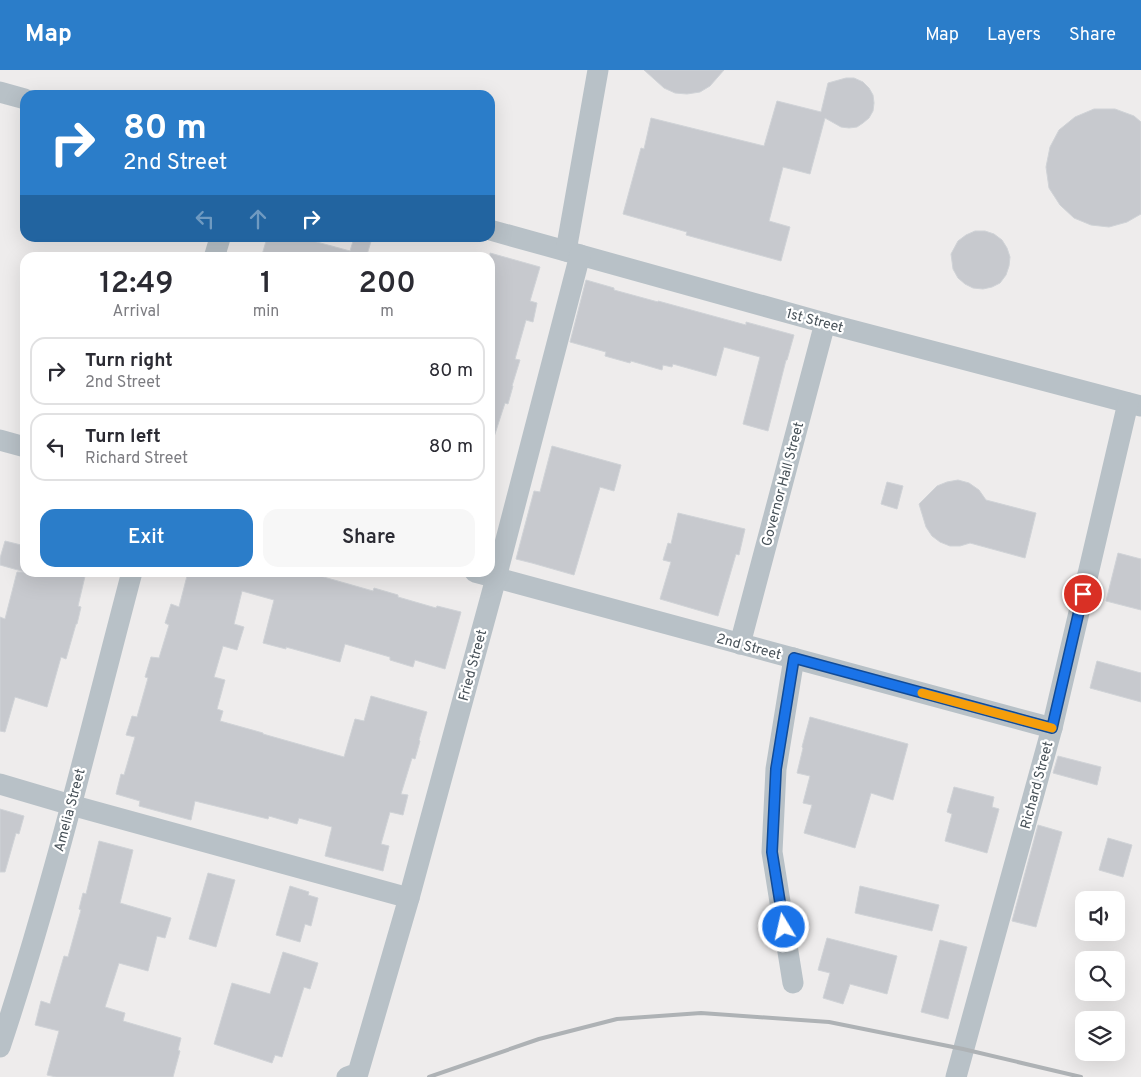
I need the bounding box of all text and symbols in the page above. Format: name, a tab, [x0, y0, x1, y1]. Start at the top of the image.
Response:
text: Map	[25, 20, 72, 50]
text: Map	[925, 24, 959, 47]
text: Layers	[987, 24, 1041, 47]
text: Share	[1069, 24, 1116, 47]
text: 80 m	[123, 107, 207, 151]
icon: right	[40, 110, 105, 175]
text: 2nd Street	[123, 150, 227, 177]
icon: left	[191, 205, 219, 233]
icon: ahead	[244, 205, 272, 233]
icon: right	[297, 205, 325, 233]
text: 12:49	[99, 266, 174, 303]
text: 1	[260, 266, 272, 303]
text: 200	[358, 266, 416, 303]
text: Arrival	[112, 302, 160, 322]
text: min	[253, 302, 279, 322]
text: m	[380, 302, 394, 322]
street label: 1st Street	[784, 306, 845, 337]
text: Turn right	[85, 349, 173, 373]
icon: right	[42, 357, 70, 385]
text: 80 m	[429, 359, 473, 383]
text: 2nd Street	[85, 373, 161, 393]
street label: Governor Hall Street	[759, 420, 808, 548]
text: Turn left	[85, 425, 161, 449]
icon: left	[42, 433, 70, 461]
text: 80 m	[429, 435, 473, 459]
text: Richard Street	[85, 449, 188, 469]
button: Exit	[40, 509, 253, 567]
button: Share	[263, 509, 475, 567]
pin	[1062, 573, 1104, 615]
icon: arrive	[1069, 580, 1097, 608]
street label: Fried Street	[456, 628, 491, 703]
street label: 2nd Street	[714, 631, 783, 664]
street label: Richard Street	[1018, 740, 1057, 831]
street label: Amelia Street	[51, 767, 90, 854]
map controls	[1075, 891, 1125, 1061]
button: sound	[1075, 891, 1125, 941]
position arrow	[757, 900, 809, 952]
button: search	[1075, 951, 1125, 1001]
button: layers	[1075, 1011, 1125, 1061]

